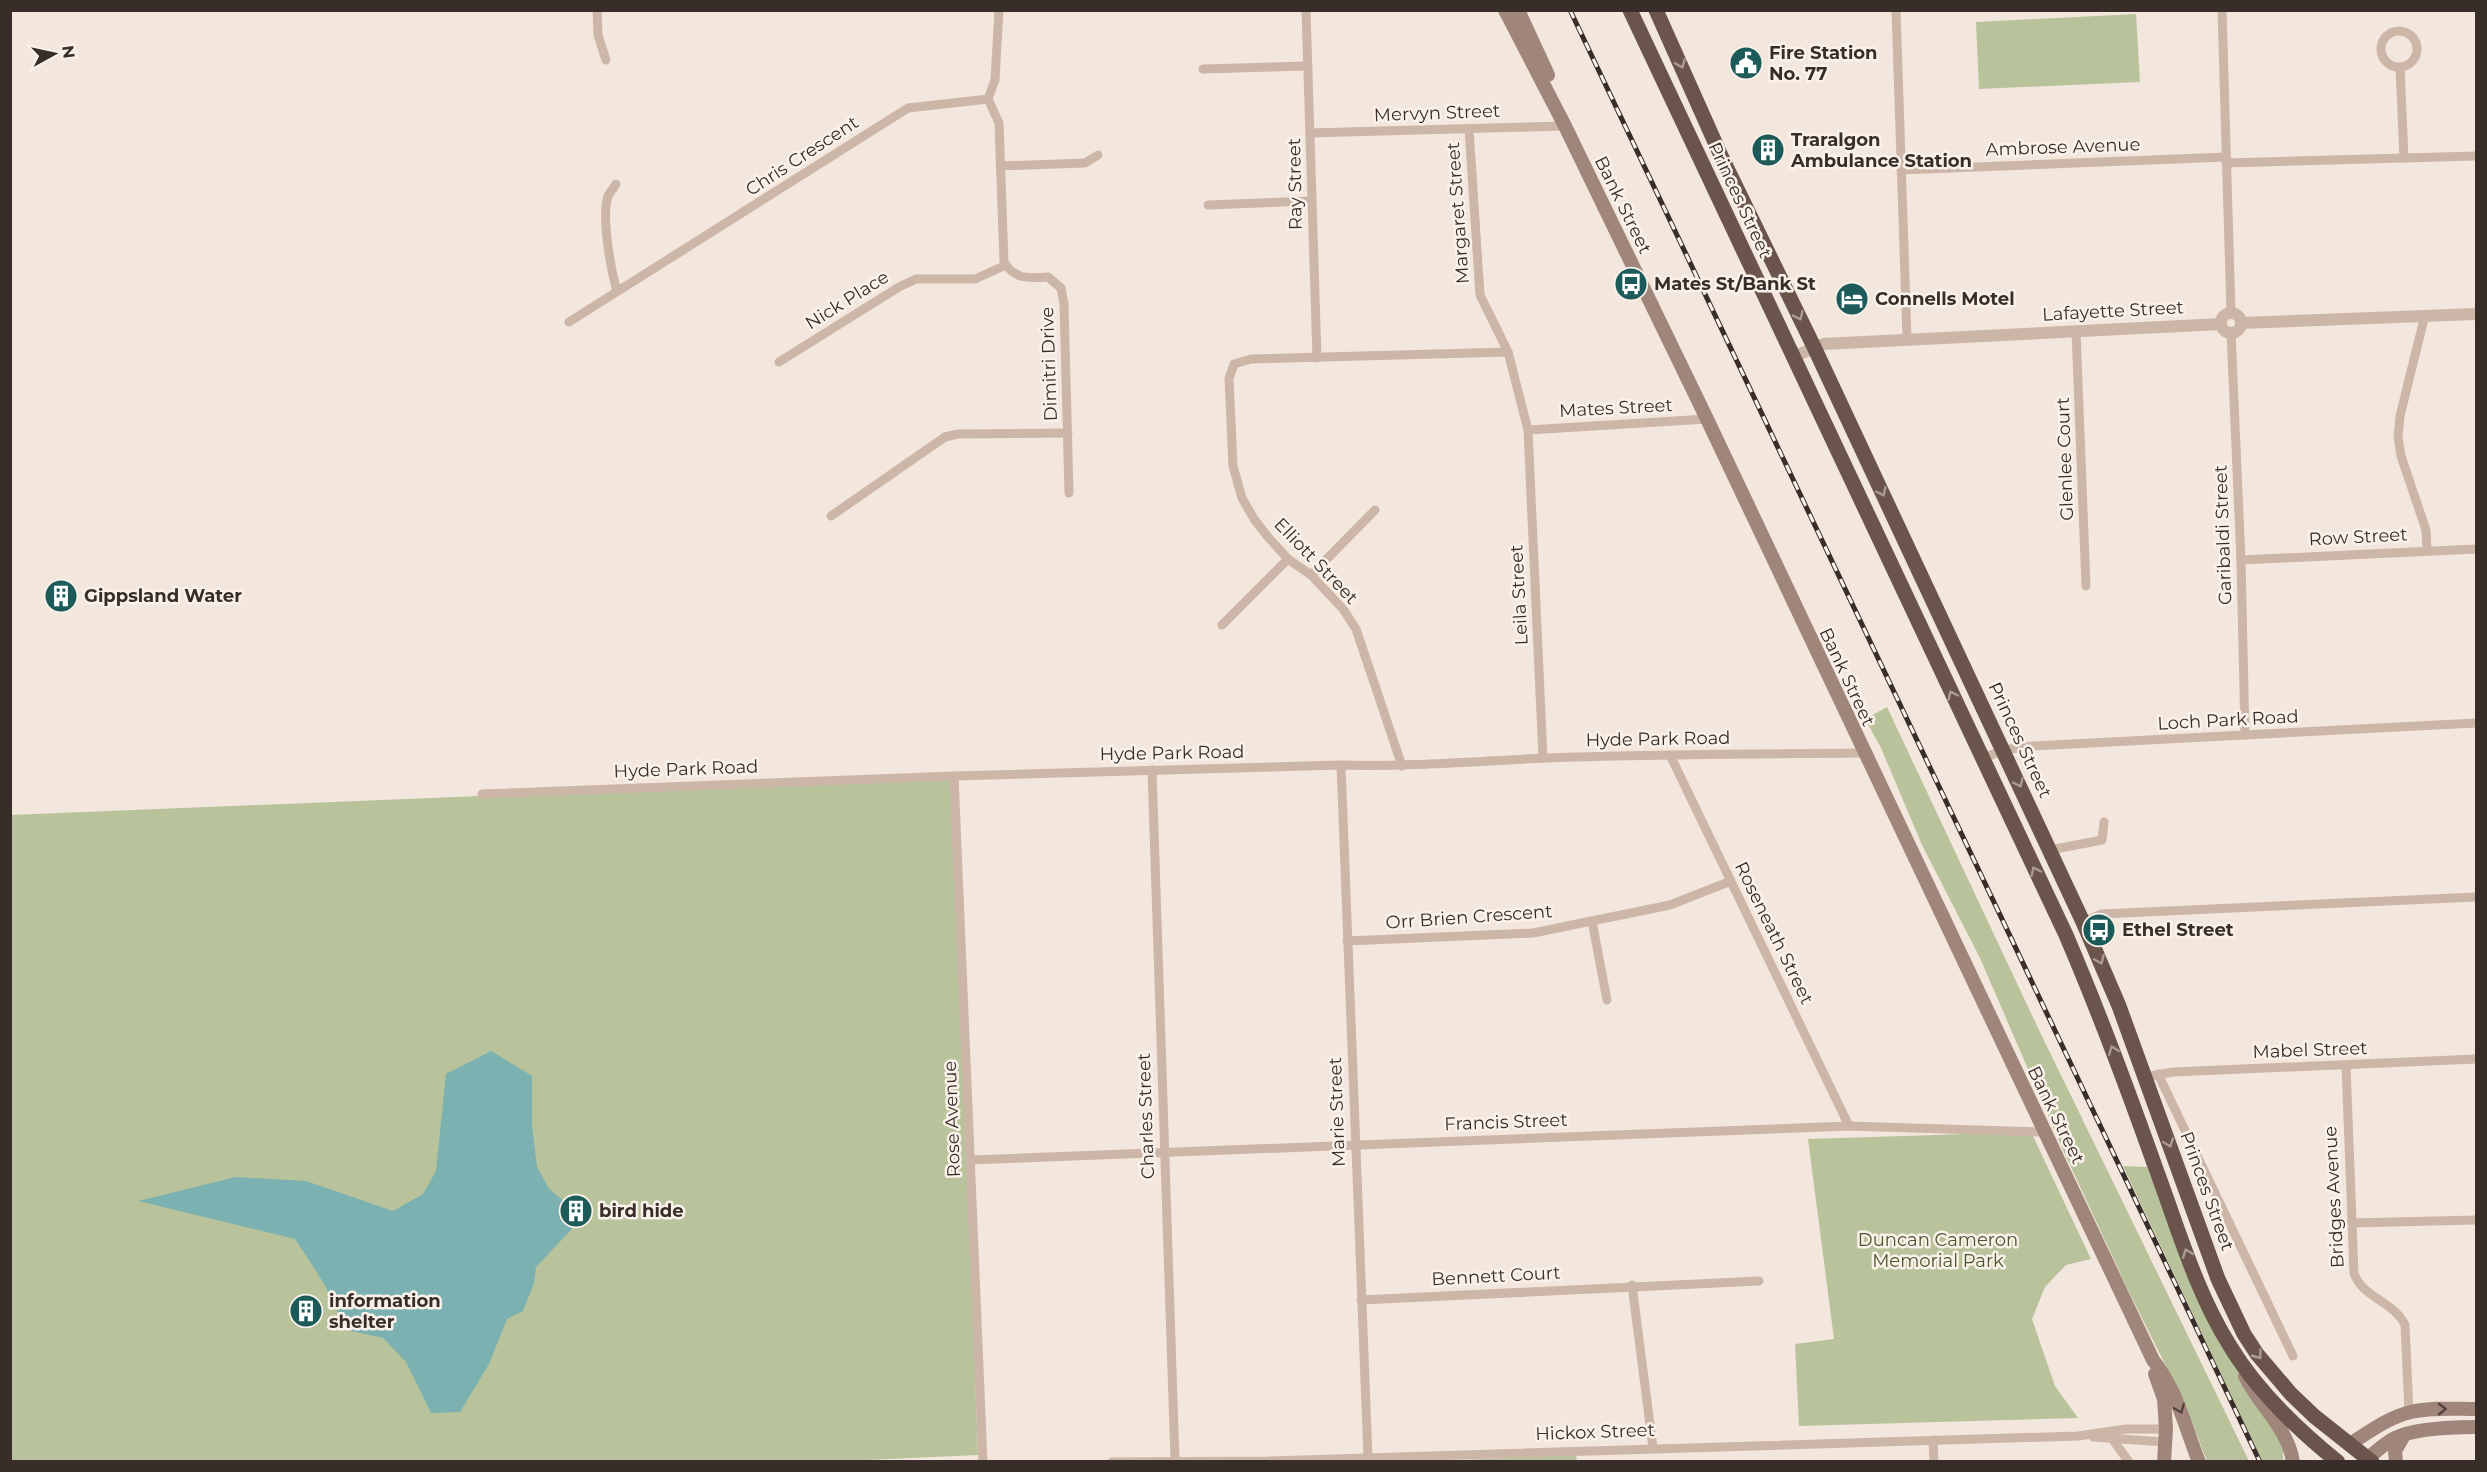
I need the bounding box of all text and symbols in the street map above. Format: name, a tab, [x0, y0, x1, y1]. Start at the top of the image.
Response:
north arrow	[24, 24, 84, 84]
place label: Fire Station No. 77	[1769, 42, 1878, 85]
text: N	[58, 44, 79, 60]
public building icon: Fire Station No. 77	[1728, 45, 1764, 81]
one-way arrow	[1673, 57, 1685, 68]
street label: Mervyn Street	[1374, 100, 1500, 126]
street label: Chris Crescent	[741, 111, 863, 201]
place label: Traralgon Ambulance Station	[1790, 129, 1972, 172]
building icon: Traralgon Ambulance Station	[1750, 132, 1786, 168]
street label: Ambrose Avenue	[1985, 133, 2141, 161]
street label: Ray Street	[1283, 138, 1307, 230]
street label: Princes Street	[1704, 139, 1776, 261]
street label: Margaret Street	[1442, 141, 1474, 285]
street label: Bank Street	[1590, 152, 1656, 258]
street label: Nick Place	[801, 266, 893, 334]
bus stop icon: Mates St/Bank St	[1613, 266, 1649, 302]
place label: Mates St/Bank St	[1654, 273, 1816, 295]
hotel icon: Connells Motel	[1834, 281, 1870, 317]
place label: Connells Motel	[1875, 288, 2015, 310]
street label: Lafayette Street	[2042, 296, 2184, 326]
street label: Dimitri Drive	[1036, 306, 1062, 422]
one-way arrow	[1792, 310, 1803, 321]
street label: Mates Street	[1559, 394, 1673, 422]
street label: Glenlee Court	[2052, 397, 2078, 521]
street label: Garibaldi Street	[2210, 465, 2236, 605]
one-way arrow	[1875, 486, 1887, 497]
street label: Elliott Street	[1269, 513, 1363, 609]
street label: Row Street	[2308, 523, 2408, 551]
street label: Leila Street	[1505, 544, 1533, 646]
building icon: Gippsland Water	[43, 578, 79, 614]
place label: Gippsland Water	[84, 585, 242, 607]
street label: Bank Street	[1815, 624, 1879, 730]
street label: Princes Street	[1984, 679, 2056, 801]
one-way arrow	[1948, 690, 1960, 701]
street label: Loch Park Road	[2157, 705, 2299, 735]
street label: Hyde Park Road	[1585, 727, 1731, 751]
street label: Hyde Park Road	[1099, 741, 1245, 765]
street label: Hyde Park Road	[613, 755, 759, 783]
one-way arrow	[2011, 777, 2023, 788]
street label: Roseneath Street	[1730, 858, 1818, 1008]
one-way arrow	[2031, 866, 2043, 877]
street label: Orr Brien Crescent	[1385, 900, 1553, 934]
bus stop icon: Ethel Street	[2081, 912, 2117, 948]
place label: Ethel Street	[2122, 919, 2234, 941]
one-way arrow	[2093, 954, 2105, 965]
street label: Mabel Street	[2252, 1037, 2368, 1063]
one-way arrow	[2108, 1045, 2120, 1056]
street label: Charles Street	[1133, 1053, 1159, 1179]
street label: Marie Street	[1324, 1057, 1350, 1167]
street label: Rose Avenue	[939, 1060, 965, 1178]
street label: Bank Street	[2023, 1062, 2089, 1168]
street label: Francis Street	[1444, 1109, 1568, 1135]
street label: Bridges Avenue	[2319, 1125, 2349, 1269]
street label: Princes Street	[2175, 1128, 2239, 1254]
one-way arrow	[2161, 1137, 2174, 1147]
building icon: bird hide	[558, 1193, 594, 1229]
place label: bird hide	[599, 1200, 684, 1222]
park label: Duncan Cameron Memorial Park	[1858, 1229, 2018, 1272]
one-way arrow	[2182, 1248, 2194, 1259]
street label: Bennett Court	[1431, 1262, 1561, 1290]
place label: information shelter	[329, 1290, 441, 1333]
building icon: information shelter	[288, 1293, 324, 1329]
one-way arrow	[2251, 1348, 2262, 1359]
one-way arrow	[2173, 1402, 2185, 1413]
one-way arrow	[2437, 1403, 2446, 1415]
street label: Hickox Street	[1535, 1419, 1655, 1445]

